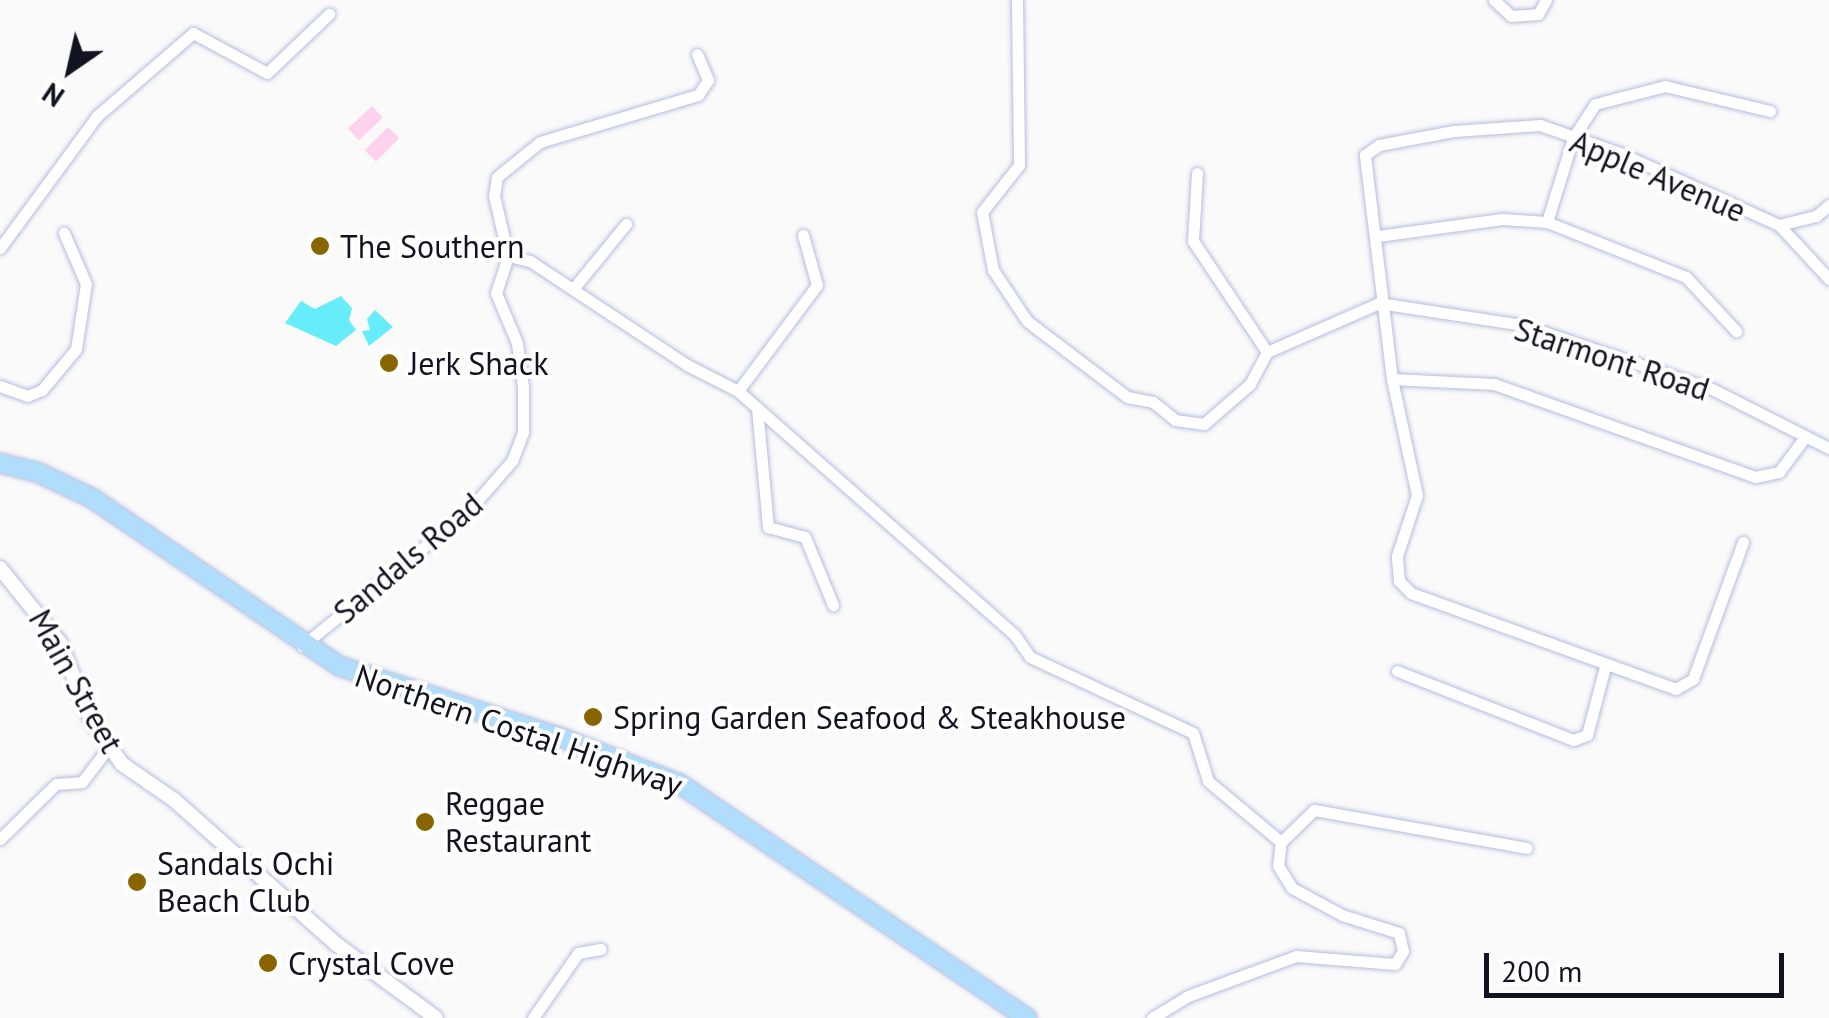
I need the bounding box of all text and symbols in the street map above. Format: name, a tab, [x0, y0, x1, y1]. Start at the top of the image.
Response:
north arrow	[20, 20, 120, 120]
text: N	[35, 75, 71, 116]
street label: Apple Avenue	[1564, 122, 1752, 230]
place label: The Southern	[340, 227, 524, 265]
marker: The Southern	[309, 235, 331, 257]
street label: Starmont Road	[1510, 309, 1714, 409]
place label: Jerk Shack	[409, 344, 549, 382]
marker: Jerk Shack	[378, 352, 400, 374]
street label: Sandals Road	[326, 485, 490, 631]
street label: Main Street	[21, 603, 131, 759]
street label: Northern Costal Highway	[350, 656, 688, 804]
place label: Spring Garden Seafood & Steakhouse	[613, 698, 1126, 736]
marker: Spring Garden Seafood & Steakhouse	[582, 706, 604, 728]
place label: Reggae Restaurant	[445, 785, 591, 860]
marker: Reggae Restaurant	[414, 811, 436, 833]
place label: Sandals Ochi Beach Club	[157, 845, 334, 920]
marker: Sandals Ochi Beach Club	[126, 871, 148, 893]
scale bar	[1489, 933, 1789, 995]
place label: Crystal Cove	[288, 944, 455, 982]
text: 200 m	[1501, 951, 1582, 990]
marker: Crystal Cove	[257, 952, 279, 974]

